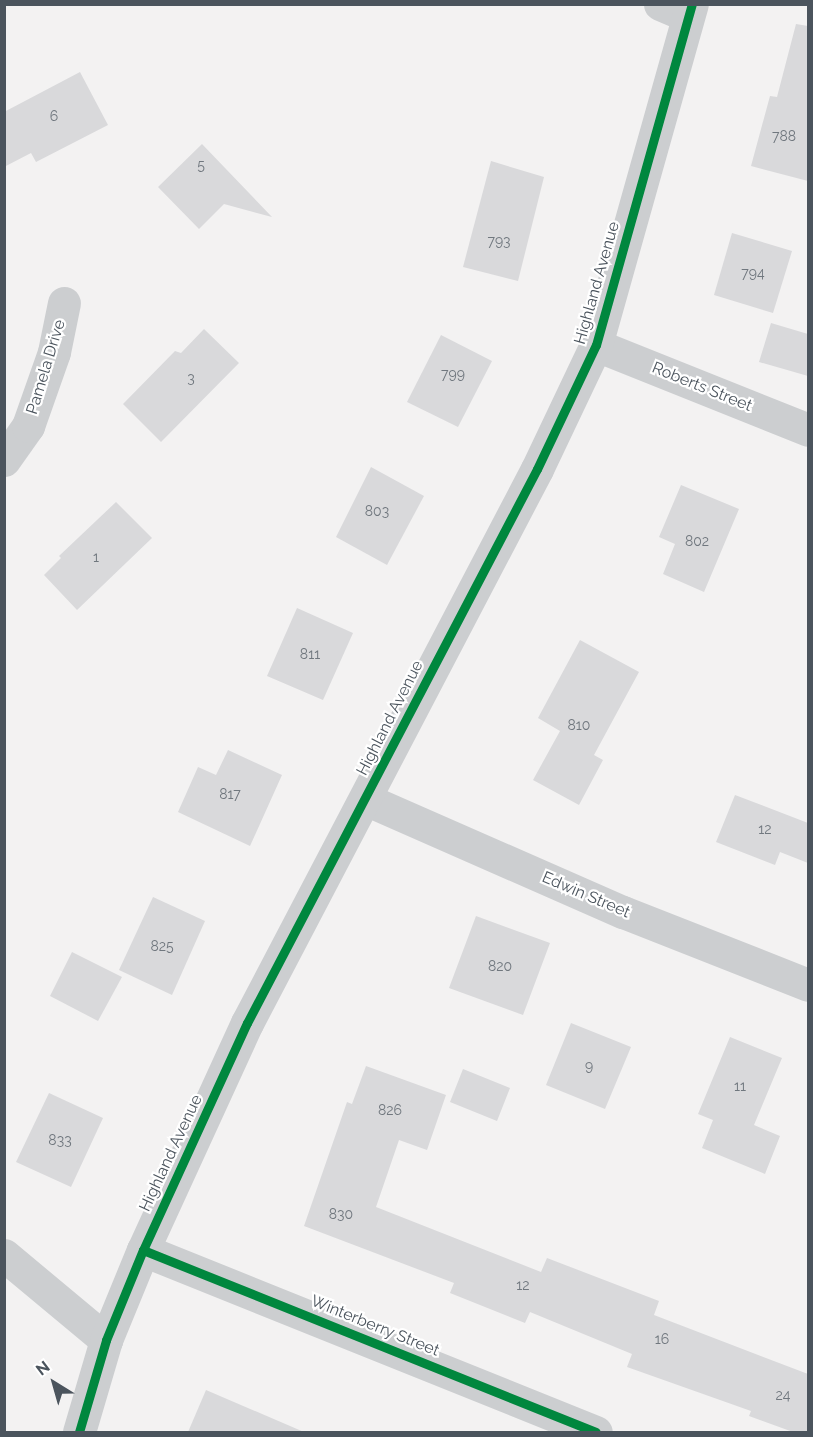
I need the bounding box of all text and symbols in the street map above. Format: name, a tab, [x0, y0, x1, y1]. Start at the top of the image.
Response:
house number: 6	[50, 108, 58, 124]
house number: 788	[772, 128, 796, 144]
house number: 5	[197, 157, 205, 173]
street label: Highland Avenue	[570, 219, 624, 347]
house number: 793	[487, 233, 511, 249]
house number: 794	[741, 265, 765, 281]
street label: Pamela Drive	[22, 317, 70, 417]
street label: Roberts Street	[649, 358, 755, 416]
house number: 799	[441, 366, 465, 382]
house number: 3	[187, 370, 195, 386]
house number: 803	[365, 503, 389, 519]
house number: 802	[685, 533, 709, 549]
house number: 1	[93, 549, 99, 565]
house number: 811	[300, 646, 320, 662]
street label: Highland Avenue	[353, 657, 427, 779]
house number: 810	[568, 717, 590, 733]
house number: 817	[219, 786, 241, 802]
house number: 12	[758, 821, 772, 837]
street label: Edwin Street	[539, 868, 633, 922]
house number: 825	[150, 938, 174, 954]
house number: 820	[488, 958, 512, 974]
house number: 9	[585, 1058, 593, 1074]
house number: 11	[734, 1078, 746, 1094]
street label: Highland Avenue	[135, 1091, 207, 1215]
house number: 826	[378, 1102, 402, 1118]
house number: 833	[48, 1132, 72, 1148]
house number: 830	[329, 1206, 353, 1222]
house number: 12	[516, 1277, 530, 1293]
street label: Winterberry Street	[308, 1291, 442, 1361]
house number: 16	[655, 1331, 669, 1347]
north arrow	[24, 1353, 84, 1413]
text: N	[32, 1357, 53, 1379]
house number: 24	[776, 1387, 790, 1403]

